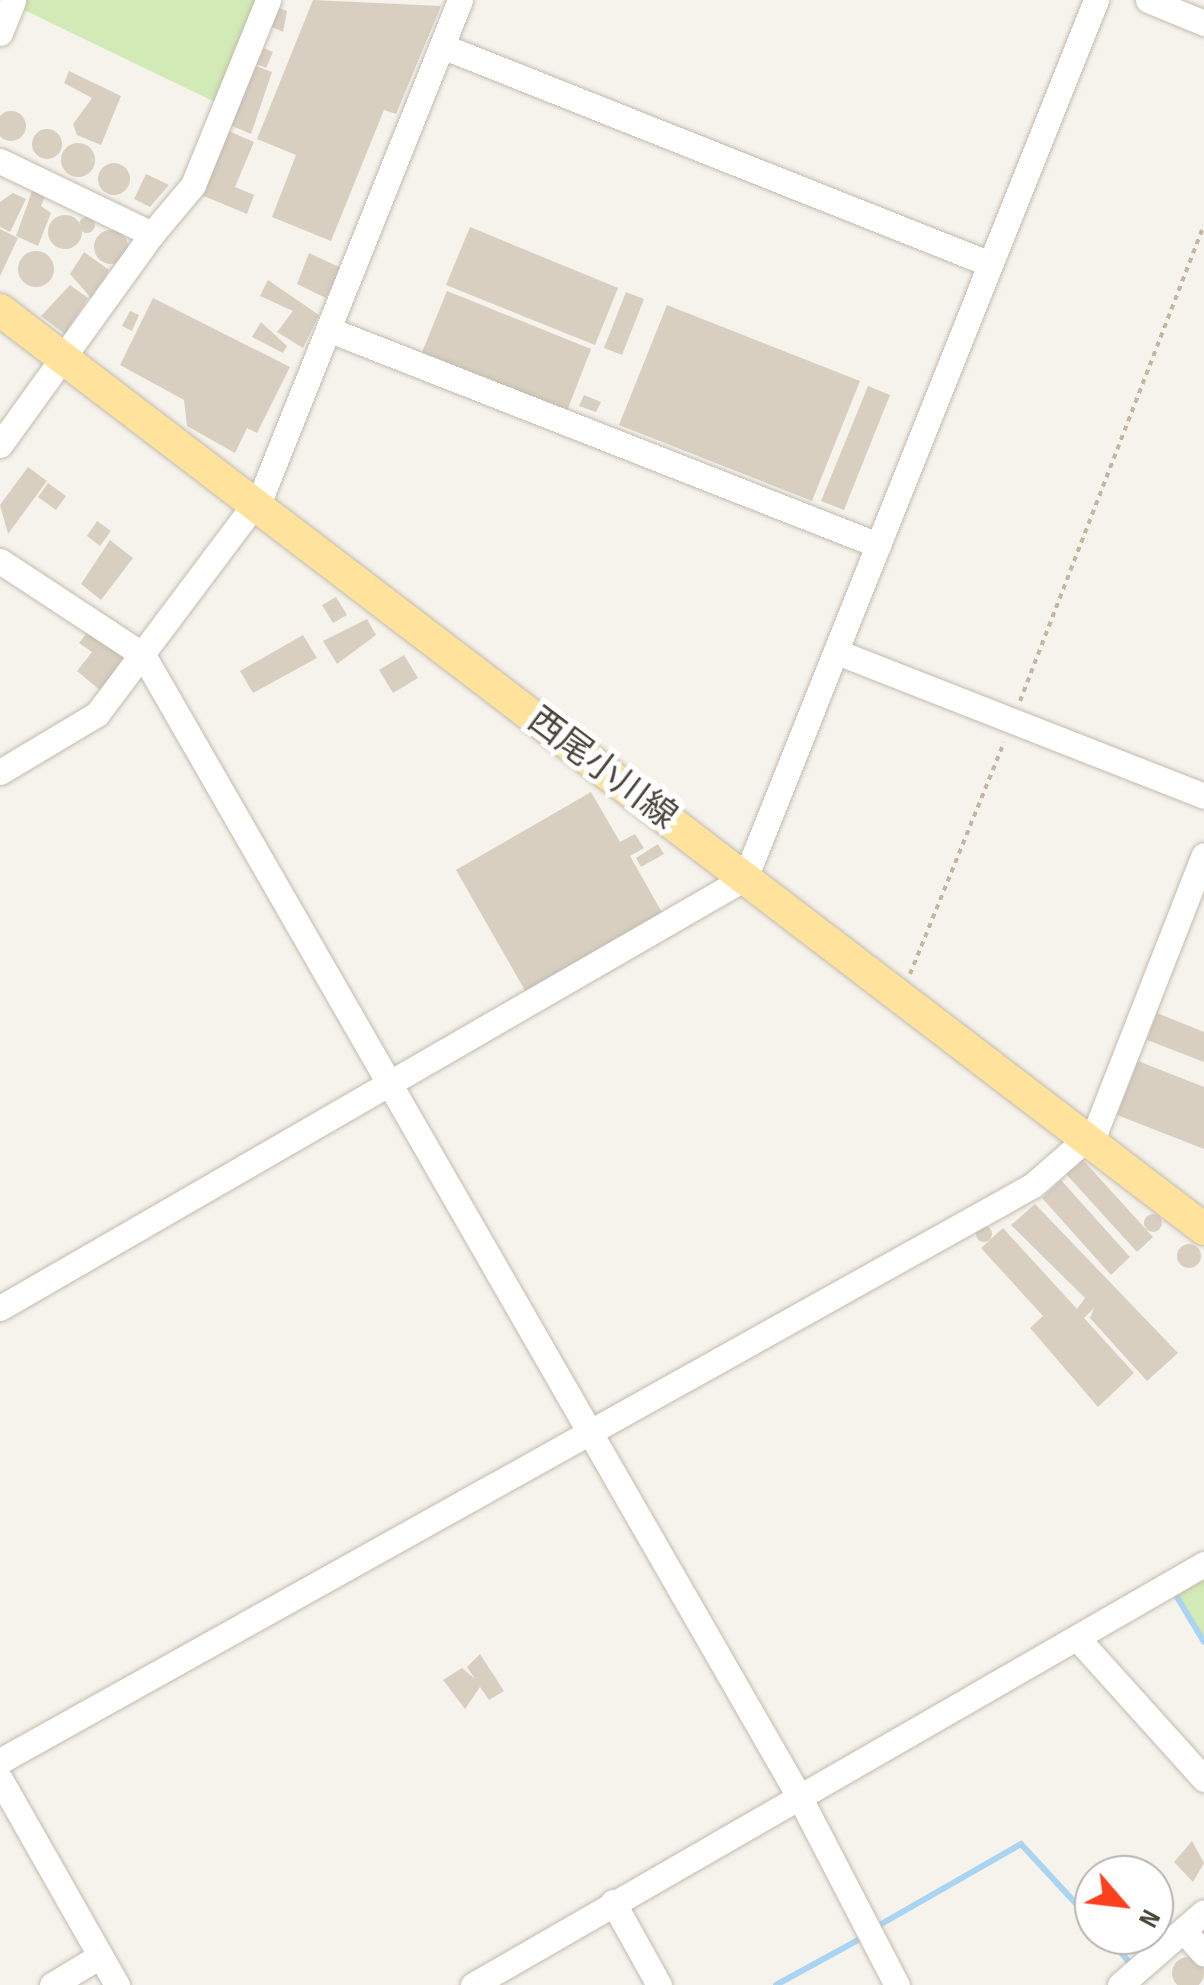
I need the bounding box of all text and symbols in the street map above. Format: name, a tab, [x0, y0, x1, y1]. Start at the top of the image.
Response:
street label: 西尾小川線	[519, 700, 685, 838]
north arrow	[1074, 1855, 1174, 1955]
text: N	[1131, 1904, 1167, 1933]

